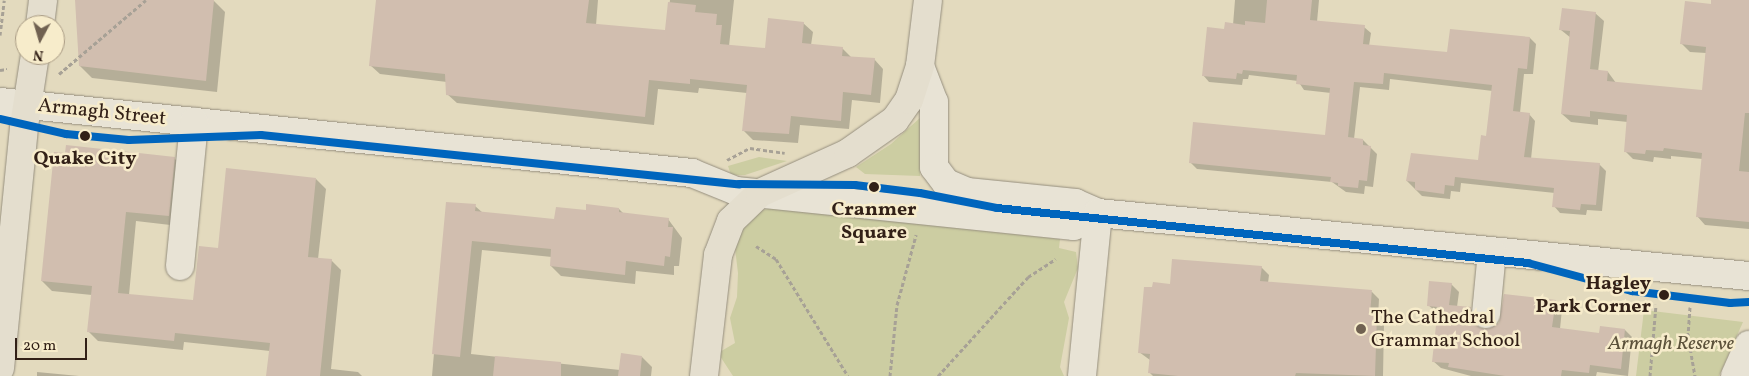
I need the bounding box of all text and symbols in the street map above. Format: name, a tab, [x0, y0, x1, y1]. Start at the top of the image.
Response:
north arrow	[15, 15, 65, 65]
text: N	[32, 44, 45, 64]
street label: Armagh Street	[37, 94, 167, 132]
marker: Quake City	[76, 127, 94, 145]
place label: Quake City	[34, 147, 136, 171]
marker: Cranmer Square	[865, 178, 883, 196]
place label: Cranmer Square	[831, 198, 917, 245]
place label: Hagley Park Corner	[1535, 272, 1651, 319]
marker: Hagley Park Corner	[1655, 286, 1673, 304]
place label: The Cathedral Grammar School	[1371, 306, 1520, 353]
marker: The Cathedral Grammar School	[1355, 323, 1367, 335]
scale bar	[18, 328, 90, 360]
park label: Armagh Reserve	[1608, 332, 1734, 356]
text: 20 m	[23, 336, 56, 357]

